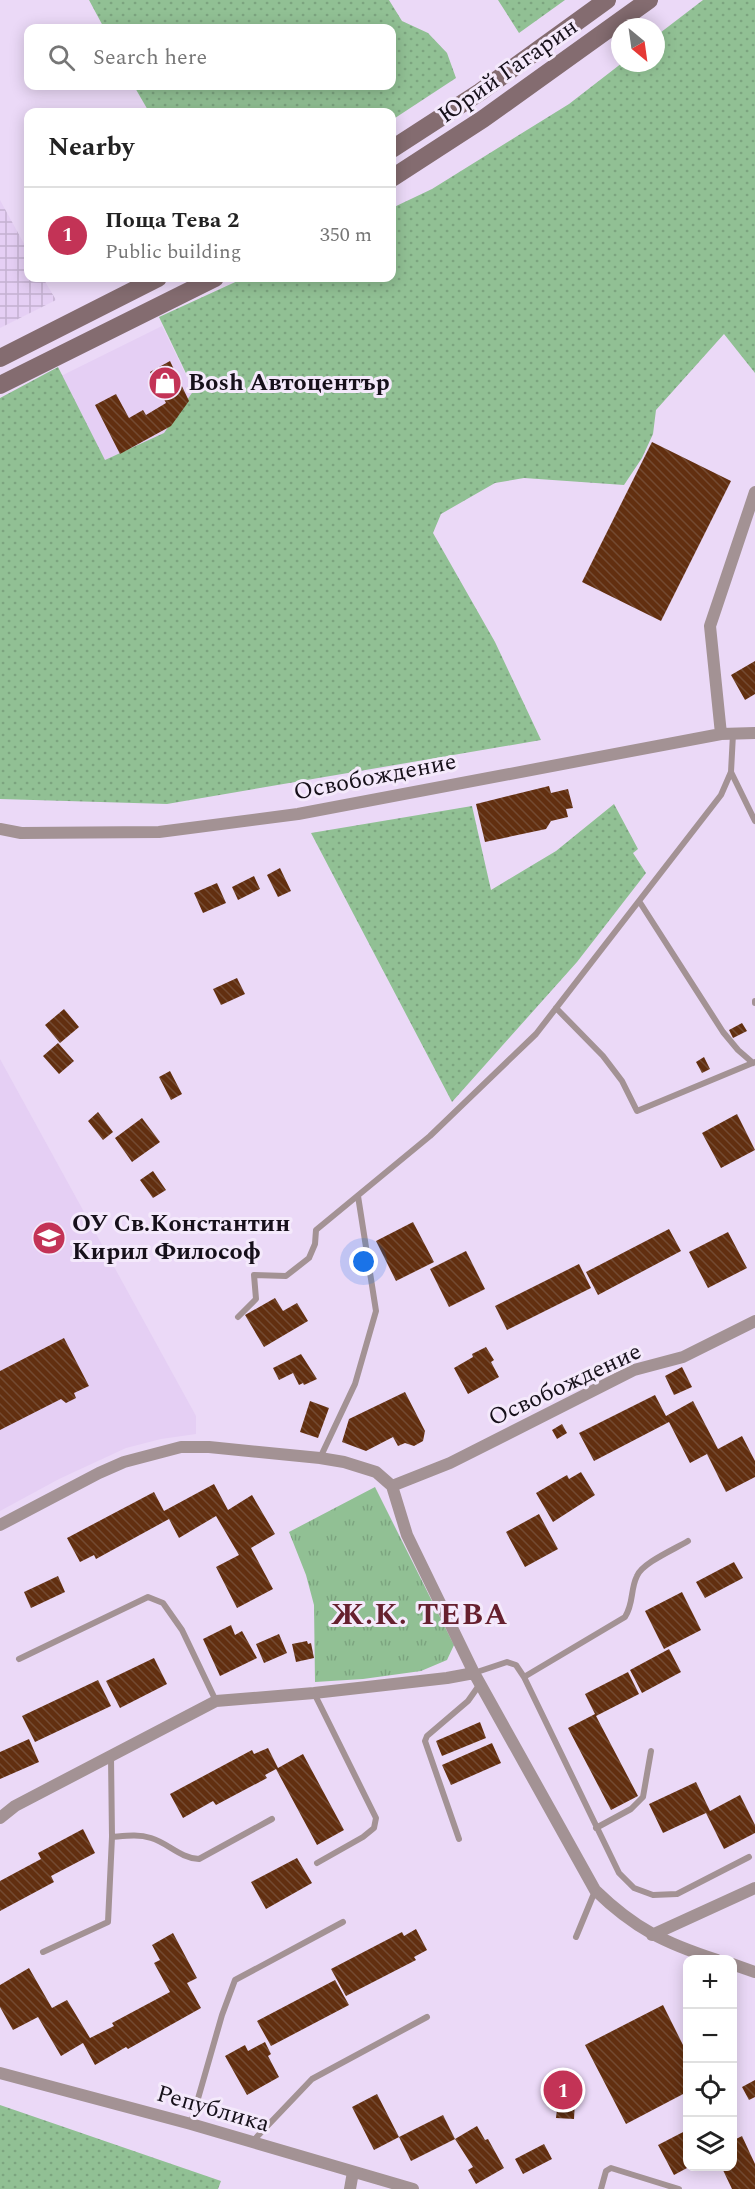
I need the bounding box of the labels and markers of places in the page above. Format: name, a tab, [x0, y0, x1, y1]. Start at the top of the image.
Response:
shop icon: Bosh Автоцентър	[147, 365, 183, 401]
place label: Bosh Автоцентър	[188, 365, 390, 401]
place label: ОУ Св.Константин Кирил Философ	[72, 1206, 290, 1270]
school or university icon: ОУ Св.Константин Кирил Философ	[31, 1220, 67, 1256]
pin: 1	[544, 2068, 582, 2112]

